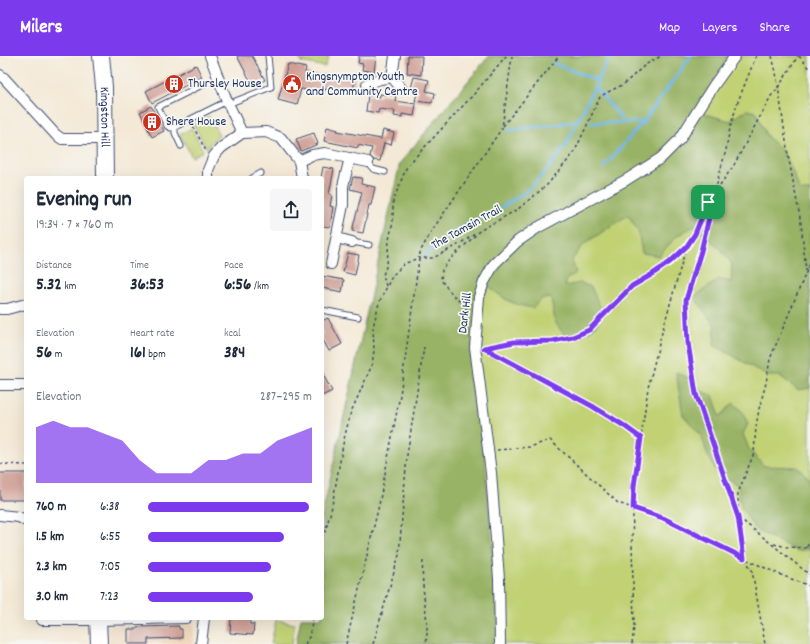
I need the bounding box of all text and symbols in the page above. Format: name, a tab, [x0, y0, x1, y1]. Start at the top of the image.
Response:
text: Milers	[20, 15, 63, 42]
text: Map	[659, 18, 680, 38]
text: Layers	[702, 18, 737, 38]
text: Share	[759, 18, 790, 38]
place label: Kingsnympton Youth and Community Centre	[306, 68, 418, 102]
building icon: Thursley House	[163, 73, 185, 95]
public building icon: Kingsnympton Youth and Community Centre	[281, 73, 303, 95]
place label: Thursley House	[188, 75, 262, 94]
street label: Kingston Hill	[94, 87, 114, 147]
building icon: Shere House	[141, 111, 163, 133]
place label: Shere House	[166, 113, 226, 132]
text: Evening run	[36, 185, 132, 216]
pin	[691, 185, 725, 219]
button: share	[270, 189, 312, 231]
icon: arrive	[697, 191, 719, 213]
street label: The Tamsin Trail	[428, 201, 506, 255]
text: 19:34 · 7 × 760 m	[36, 216, 113, 235]
text: Distance	[36, 258, 72, 274]
text: Time	[130, 258, 149, 274]
text: Pace	[224, 258, 243, 274]
text: 5.32	[36, 274, 62, 298]
text: 36:53	[130, 274, 164, 298]
text: 6:56	[224, 274, 251, 298]
text: km	[62, 279, 76, 295]
text: /km	[251, 279, 269, 295]
street label: Dark Hill	[454, 291, 478, 335]
text: Elevation	[36, 326, 74, 342]
text: Heart rate	[130, 326, 174, 342]
text: kcal	[224, 326, 241, 342]
text: 56	[36, 342, 52, 366]
text: 161	[130, 342, 146, 366]
text: 384	[224, 342, 245, 366]
text: m	[52, 347, 62, 363]
text: bpm	[146, 347, 166, 363]
text: Elevation	[36, 388, 81, 407]
text: 287–295 m	[260, 388, 312, 407]
text: 760 m	[36, 498, 66, 517]
text: 6:38	[100, 498, 120, 517]
text: 1.5 km	[36, 528, 64, 547]
text: 6:55	[100, 528, 121, 547]
text: 2.3 km	[36, 558, 67, 577]
text: 7:05	[100, 558, 120, 577]
text: 3.0 km	[36, 588, 68, 607]
text: 7:23	[100, 588, 119, 607]

